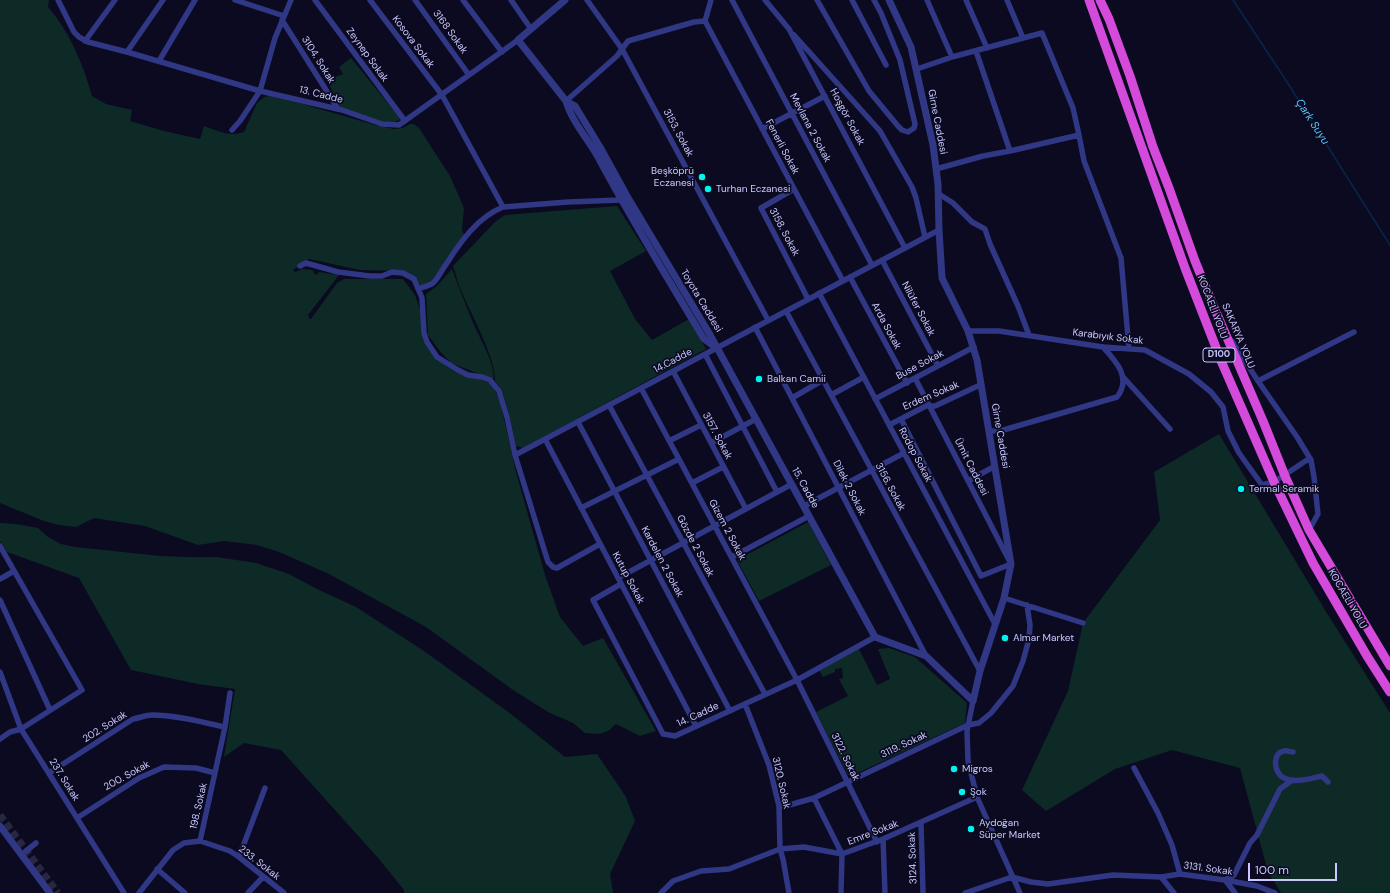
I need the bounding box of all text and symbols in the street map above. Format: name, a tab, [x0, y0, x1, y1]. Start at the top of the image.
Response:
street label: 3168 Sokak	[430, 8, 470, 56]
street label: Kosova Sokak	[389, 13, 437, 71]
street label: Zeynep Sokak	[343, 26, 391, 84]
street label: 3104. Sokak	[299, 34, 337, 86]
street label: 13. Cadde	[298, 84, 344, 106]
street label: Hoşgör Sokak	[827, 87, 867, 147]
street label: Girne Caddesi	[925, 88, 949, 156]
street label: Mevlana 2 Sokak	[787, 91, 833, 165]
water label: Çark Suyu	[1292, 97, 1332, 147]
street label: 3153. Sokak	[660, 107, 696, 159]
street label: Fenerli Sokak	[763, 118, 801, 176]
place label: Beşköprü Eczanesi	[651, 165, 694, 188]
marker: Beşköprü Eczanesi	[697, 172, 707, 182]
place label: Turhan Eczanesi	[716, 183, 790, 195]
marker: Turhan Eczanesi	[703, 184, 713, 194]
street label: 3158. Sokak	[766, 206, 802, 258]
street label: Toyota Caddesi	[677, 267, 725, 335]
street label: KOCAELİ YOLU	[1194, 273, 1230, 341]
street label: Nilüfer Sokak	[899, 280, 937, 338]
street label: Arda Sokak	[869, 300, 903, 352]
street label: SAKARYA YOLU	[1219, 302, 1257, 370]
street label: Karabıyık Sokak	[1072, 327, 1144, 347]
street label: 14.Cadde	[652, 346, 694, 376]
street label: Buse Sokak	[894, 347, 946, 383]
road number: D100	[1203, 348, 1235, 362]
place label: Balkan Camii	[767, 373, 826, 385]
marker: Balkan Camii	[754, 374, 764, 384]
street label: Erdem Sokak	[901, 379, 961, 413]
street label: Girne Caddesi	[988, 402, 1012, 470]
street label: 3157. Sokak	[700, 411, 734, 461]
street label: Rodop Sokak	[896, 426, 934, 484]
street label: Ümit Caddesi	[951, 436, 991, 498]
street label: Dilek 2 Sokak	[830, 458, 868, 518]
street label: 3156. Sokak	[872, 461, 908, 513]
street label: 15. Cadde	[789, 466, 821, 510]
place label: Termal Seramik	[1249, 483, 1319, 495]
marker: Termal Seramik	[1236, 484, 1246, 494]
street label: Gizem 2 Sokak	[706, 497, 748, 563]
street label: Gözde 2 Sokak	[674, 513, 716, 579]
street label: Kardelen 2 Sokak	[638, 525, 686, 599]
street label: Kutup Sokak	[609, 550, 647, 606]
street label: KOCAELİ YOLU	[1325, 567, 1369, 631]
place label: Almar Market	[1013, 632, 1074, 644]
marker: Almar Market	[1000, 633, 1010, 643]
street label: 14. Cadde	[675, 700, 721, 730]
street label: 202. Sokak	[81, 709, 129, 745]
street label: 3119. Sokak	[879, 729, 929, 761]
street label: 3122. Sokak	[828, 731, 862, 783]
street label: 237. Sokak	[46, 756, 82, 804]
street label: 3120. Sokak	[769, 756, 793, 810]
street label: 200. Sokak	[102, 758, 152, 794]
place label: Migros	[962, 763, 993, 775]
marker: Migros	[949, 764, 959, 774]
street label: 198. Sokak	[188, 782, 210, 830]
place label: Şok	[970, 786, 987, 798]
marker: Şok	[957, 787, 967, 797]
place label: Aydoğan Süper Market	[979, 817, 1040, 840]
street label: Emre Sokak	[846, 818, 900, 848]
marker: Aydoğan Süper Market	[966, 824, 976, 834]
street label: 3124. Sokak	[906, 832, 920, 884]
street label: 233. Sokak	[236, 843, 282, 883]
scale bar	[1250, 855, 1339, 881]
street label: 3131. Sokak	[1183, 860, 1233, 878]
text: 100 m	[1255, 862, 1289, 878]

